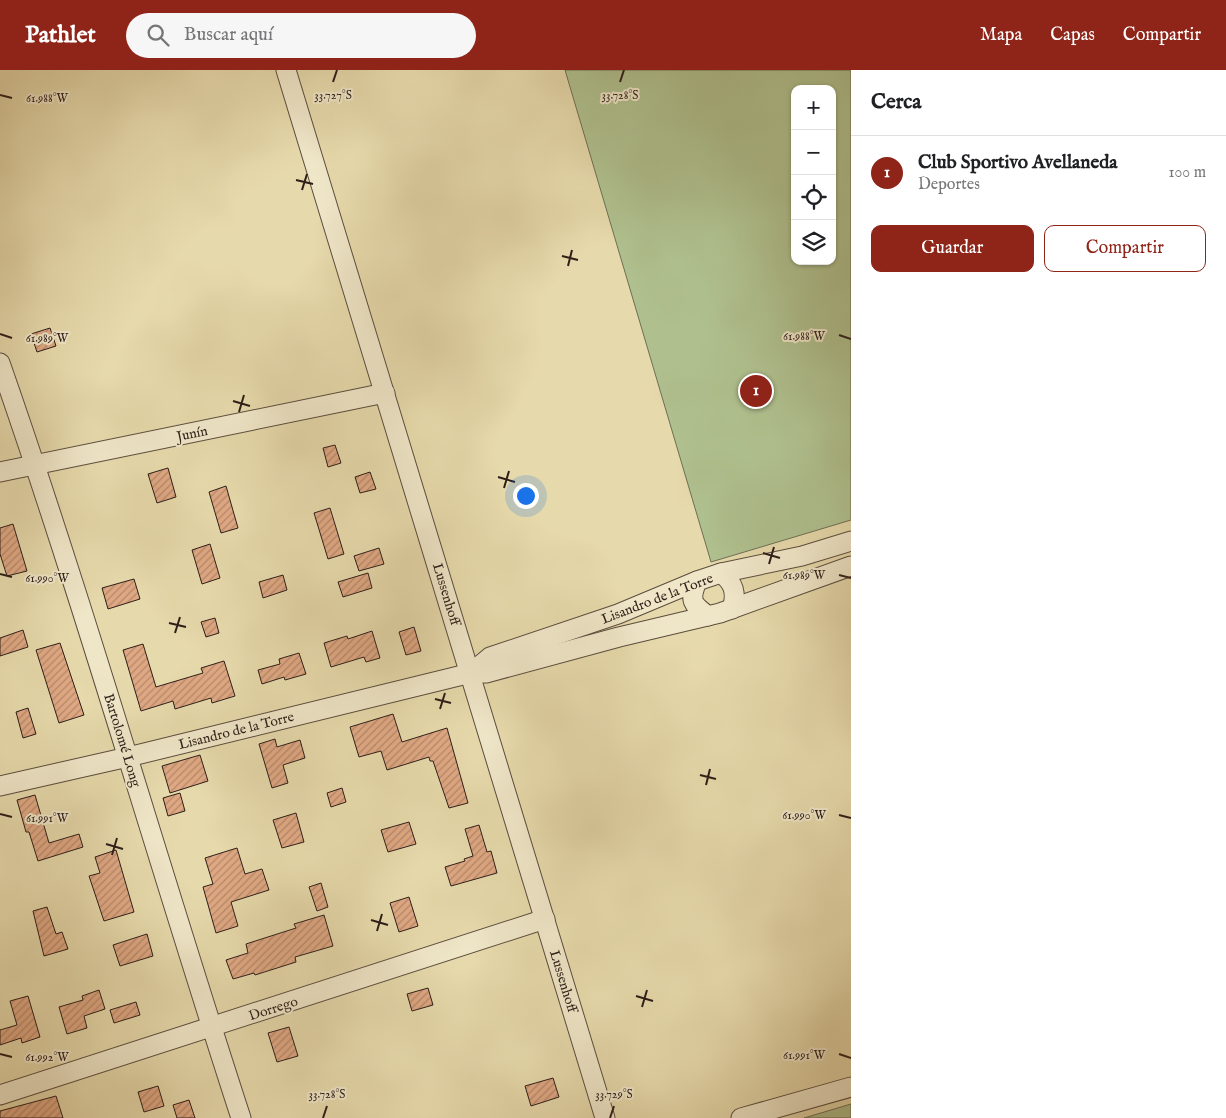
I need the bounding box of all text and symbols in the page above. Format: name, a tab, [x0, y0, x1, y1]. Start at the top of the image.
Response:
search box	[126, 13, 476, 58]
text: Pathlet	[25, 20, 96, 51]
icon: search	[144, 21, 172, 49]
text: Buscar aquí	[184, 23, 273, 47]
text: Mapa	[980, 24, 1022, 47]
text: Capas	[1050, 24, 1095, 47]
text: Compartir	[1123, 24, 1201, 47]
map controls	[791, 85, 836, 265]
button: +	[791, 85, 836, 130]
text: 33.727°S	[314, 88, 352, 103]
text: 33.728°S	[602, 88, 638, 103]
text: Cerca	[871, 89, 921, 116]
text: 61.988°W	[26, 91, 69, 106]
button: −	[791, 130, 836, 175]
text: Club Sportivo Avellaneda	[918, 151, 1117, 175]
text: 1	[884, 163, 890, 183]
text: 100 m	[1169, 163, 1206, 183]
button: locate	[791, 175, 836, 220]
text: Deportes	[918, 175, 980, 195]
button: layers	[791, 220, 836, 265]
button: Guardar	[871, 225, 1034, 272]
button: Compartir	[1044, 225, 1206, 272]
text: 61.988°W	[783, 329, 826, 344]
text: 61.989°W	[26, 331, 69, 346]
pin: 1	[740, 372, 772, 410]
street label: Junín	[173, 422, 210, 446]
your location	[513, 483, 539, 509]
street label: Lussenhoff	[428, 561, 465, 629]
text: 61.989°W	[783, 568, 826, 583]
street label: Lisandro de la Torre	[599, 569, 716, 629]
text: 61.990°W	[25, 571, 69, 586]
street label: Bartolomé Long	[99, 691, 145, 790]
street label: Lisandro de la Torre	[177, 708, 296, 754]
text: 61.990°W	[782, 808, 826, 823]
text: 61.991°W	[26, 811, 69, 826]
street label: Lussenhoff	[545, 948, 582, 1016]
street label: Dorrego	[246, 992, 301, 1025]
text: 61.991°W	[783, 1048, 826, 1063]
text: 61.992°W	[25, 1050, 69, 1065]
text: 33.728°S	[309, 1087, 345, 1102]
text: 33.729°S	[595, 1087, 633, 1102]

